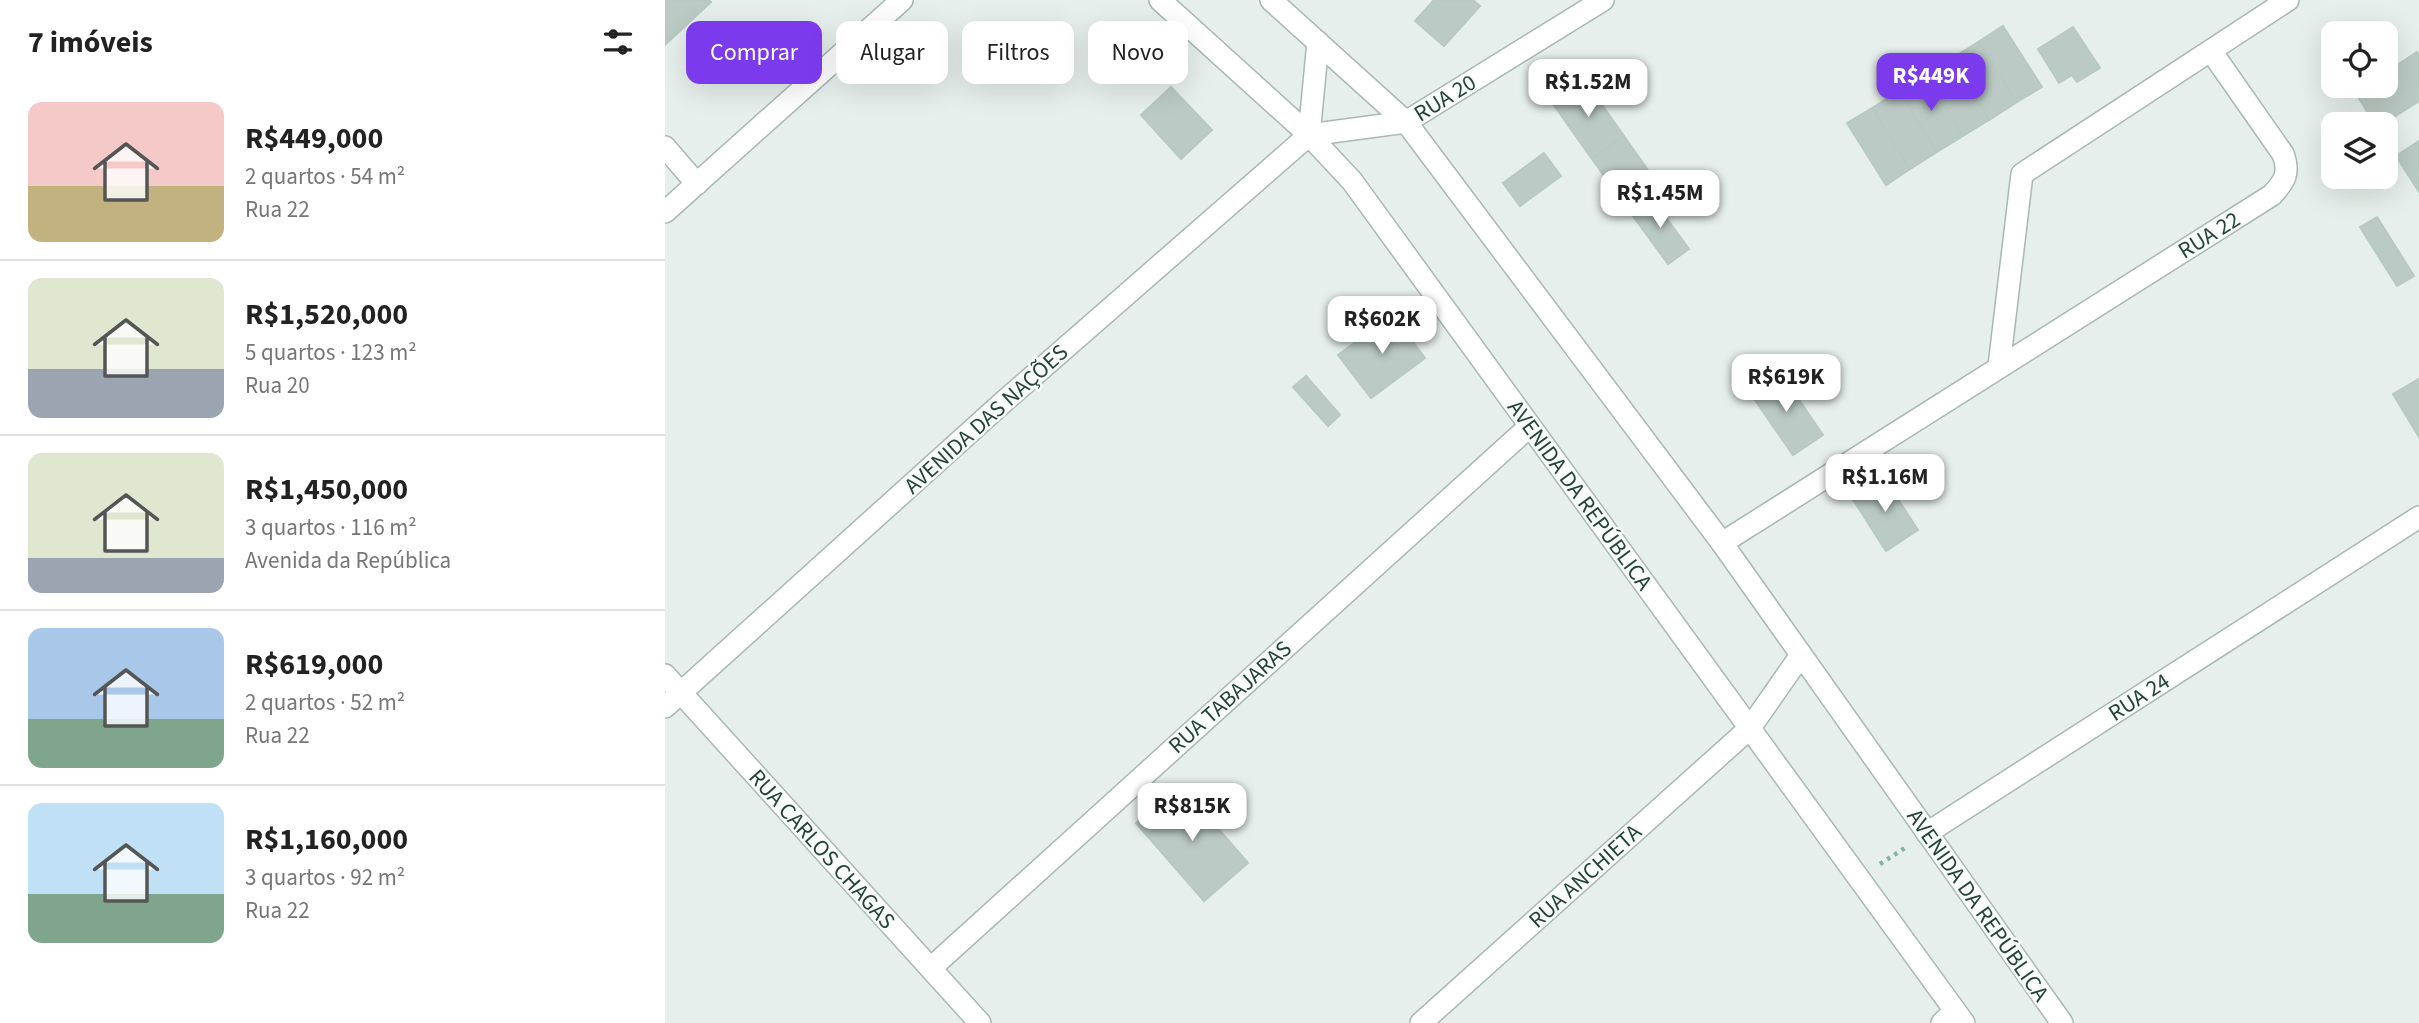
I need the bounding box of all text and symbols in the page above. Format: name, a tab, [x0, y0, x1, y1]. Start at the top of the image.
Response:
text: 7 imóveis	[28, 21, 153, 64]
chip: Comprar	[686, 21, 822, 84]
chip: Alugar	[836, 21, 948, 84]
chip: Filtros	[962, 21, 1074, 84]
chip: Novo	[1088, 21, 1188, 84]
map controls	[2321, 21, 2398, 189]
button: locate	[2321, 21, 2398, 98]
icon: filters	[599, 23, 637, 61]
pin: R$449K	[1874, 54, 1988, 113]
text: R$449K	[1893, 59, 1969, 92]
pin: R$1.52M	[1523, 60, 1653, 119]
text: R$1.52M	[1544, 65, 1632, 98]
street label: RUA 20	[1408, 66, 1482, 130]
button: layers	[2321, 112, 2398, 189]
text: R$449,000	[245, 117, 383, 160]
icon: home	[84, 130, 168, 214]
text: 2 quartos · 54 m²	[245, 160, 405, 193]
pin: R$1.45M	[1595, 170, 1725, 230]
text: R$1.45M	[1616, 176, 1704, 209]
text: Rua 22	[245, 193, 310, 226]
street label: RUA 22	[2172, 203, 2246, 267]
text: R$1,520,000	[245, 293, 408, 336]
pin: R$602K	[1325, 296, 1439, 356]
text: R$602K	[1344, 302, 1420, 335]
icon: home	[84, 306, 168, 390]
text: 5 quartos · 123 m²	[245, 336, 417, 369]
street label: AVENIDA DAS NAÇÕES	[897, 336, 1075, 502]
pin: R$619K	[1729, 354, 1843, 414]
text: R$619K	[1748, 360, 1824, 393]
text: Rua 20	[245, 369, 310, 402]
street label: AVENIDA DA REPÚBLICA	[1499, 393, 1661, 598]
pin: R$1.16M	[1820, 454, 1950, 514]
text: R$1.16M	[1841, 460, 1929, 493]
text: R$1,450,000	[245, 468, 408, 511]
icon: home	[84, 481, 168, 565]
text: 3 quartos · 116 m²	[245, 511, 417, 544]
text: Avenida da República	[245, 544, 451, 577]
street label: RUA TABAJARAS	[1161, 633, 1299, 761]
text: R$619,000	[245, 643, 383, 686]
icon: home	[84, 656, 168, 740]
street label: RUA 24	[2102, 665, 2176, 729]
text: 2 quartos · 52 m²	[245, 686, 405, 719]
text: Rua 22	[245, 719, 310, 752]
street label: RUA CARLOS CHAGAS	[741, 762, 903, 936]
pin: R$815K	[1135, 784, 1249, 843]
text: R$815K	[1154, 789, 1230, 822]
street label: AVENIDA DA REPÚBLICA	[1899, 802, 2057, 1008]
street label: RUA ANCHIETA	[1521, 816, 1649, 936]
text: R$1,160,000	[245, 818, 408, 861]
icon: home	[84, 831, 168, 915]
text: 3 quartos · 92 m²	[245, 861, 405, 894]
text: Rua 22	[245, 894, 310, 927]

